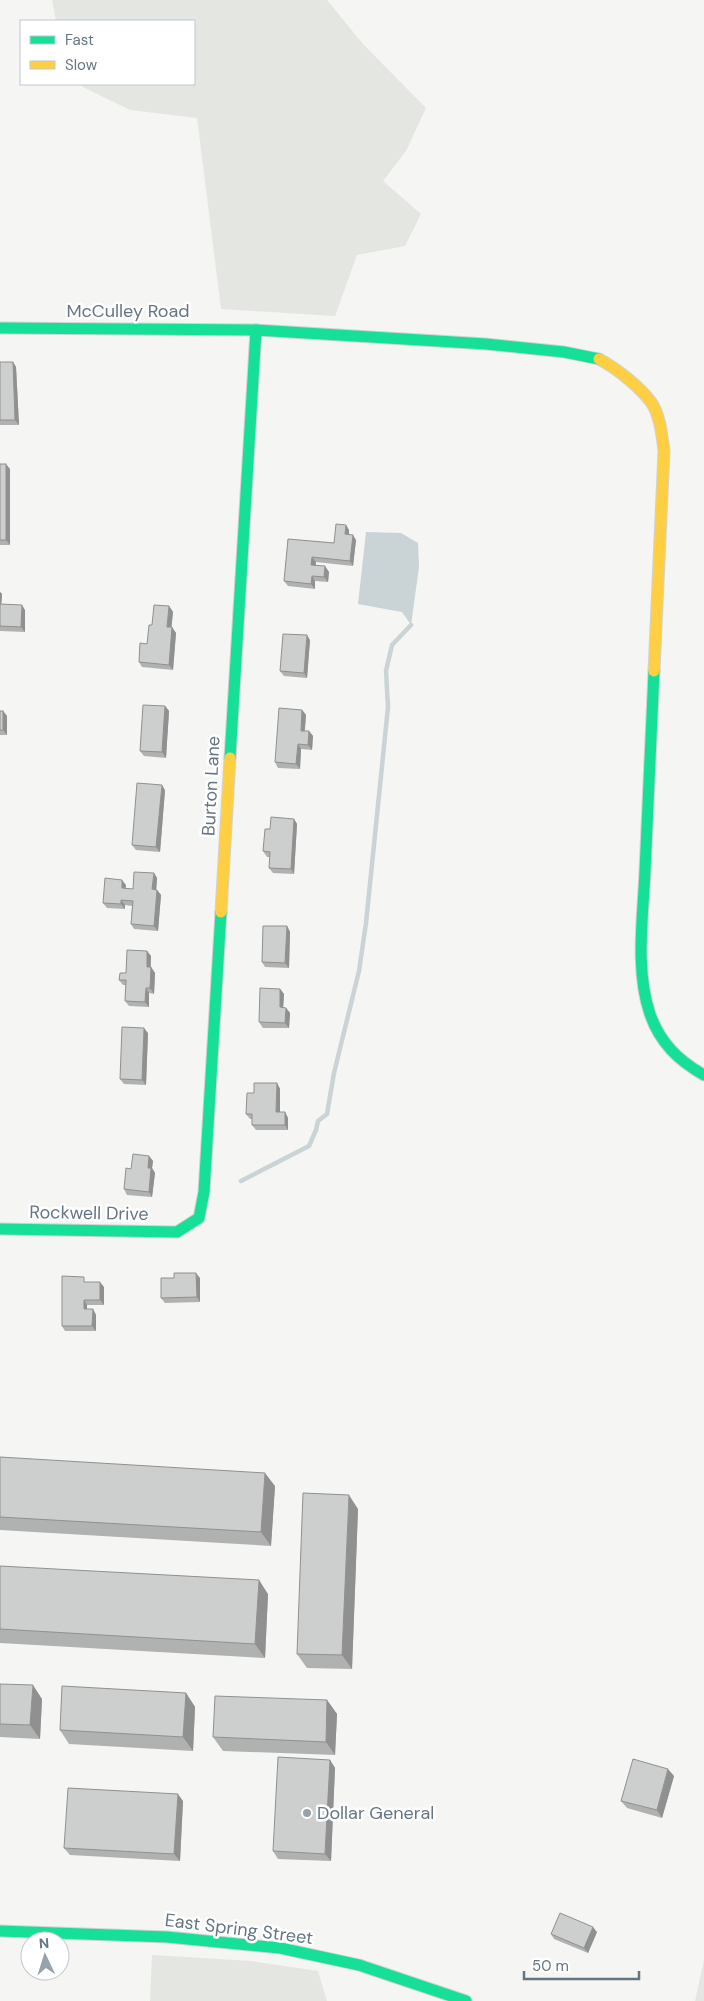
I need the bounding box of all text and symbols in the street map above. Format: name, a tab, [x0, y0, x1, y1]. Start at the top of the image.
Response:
legend	[20, 20, 195, 85]
text: Fast	[65, 30, 94, 50]
text: Slow	[65, 55, 98, 75]
street label: McCulley Road	[66, 299, 190, 323]
street label: Burton Lane	[196, 735, 226, 837]
street label: Rockwell Drive	[29, 1200, 149, 1226]
place label: Dollar General	[317, 1801, 434, 1825]
marker: Dollar General	[301, 1807, 313, 1819]
street label: East Spring Street	[163, 1908, 315, 1950]
north arrow	[20, 1931, 70, 1981]
text: N	[38, 1934, 50, 1952]
scale bar	[524, 1948, 639, 1980]
text: 50 m	[532, 1956, 569, 1976]

